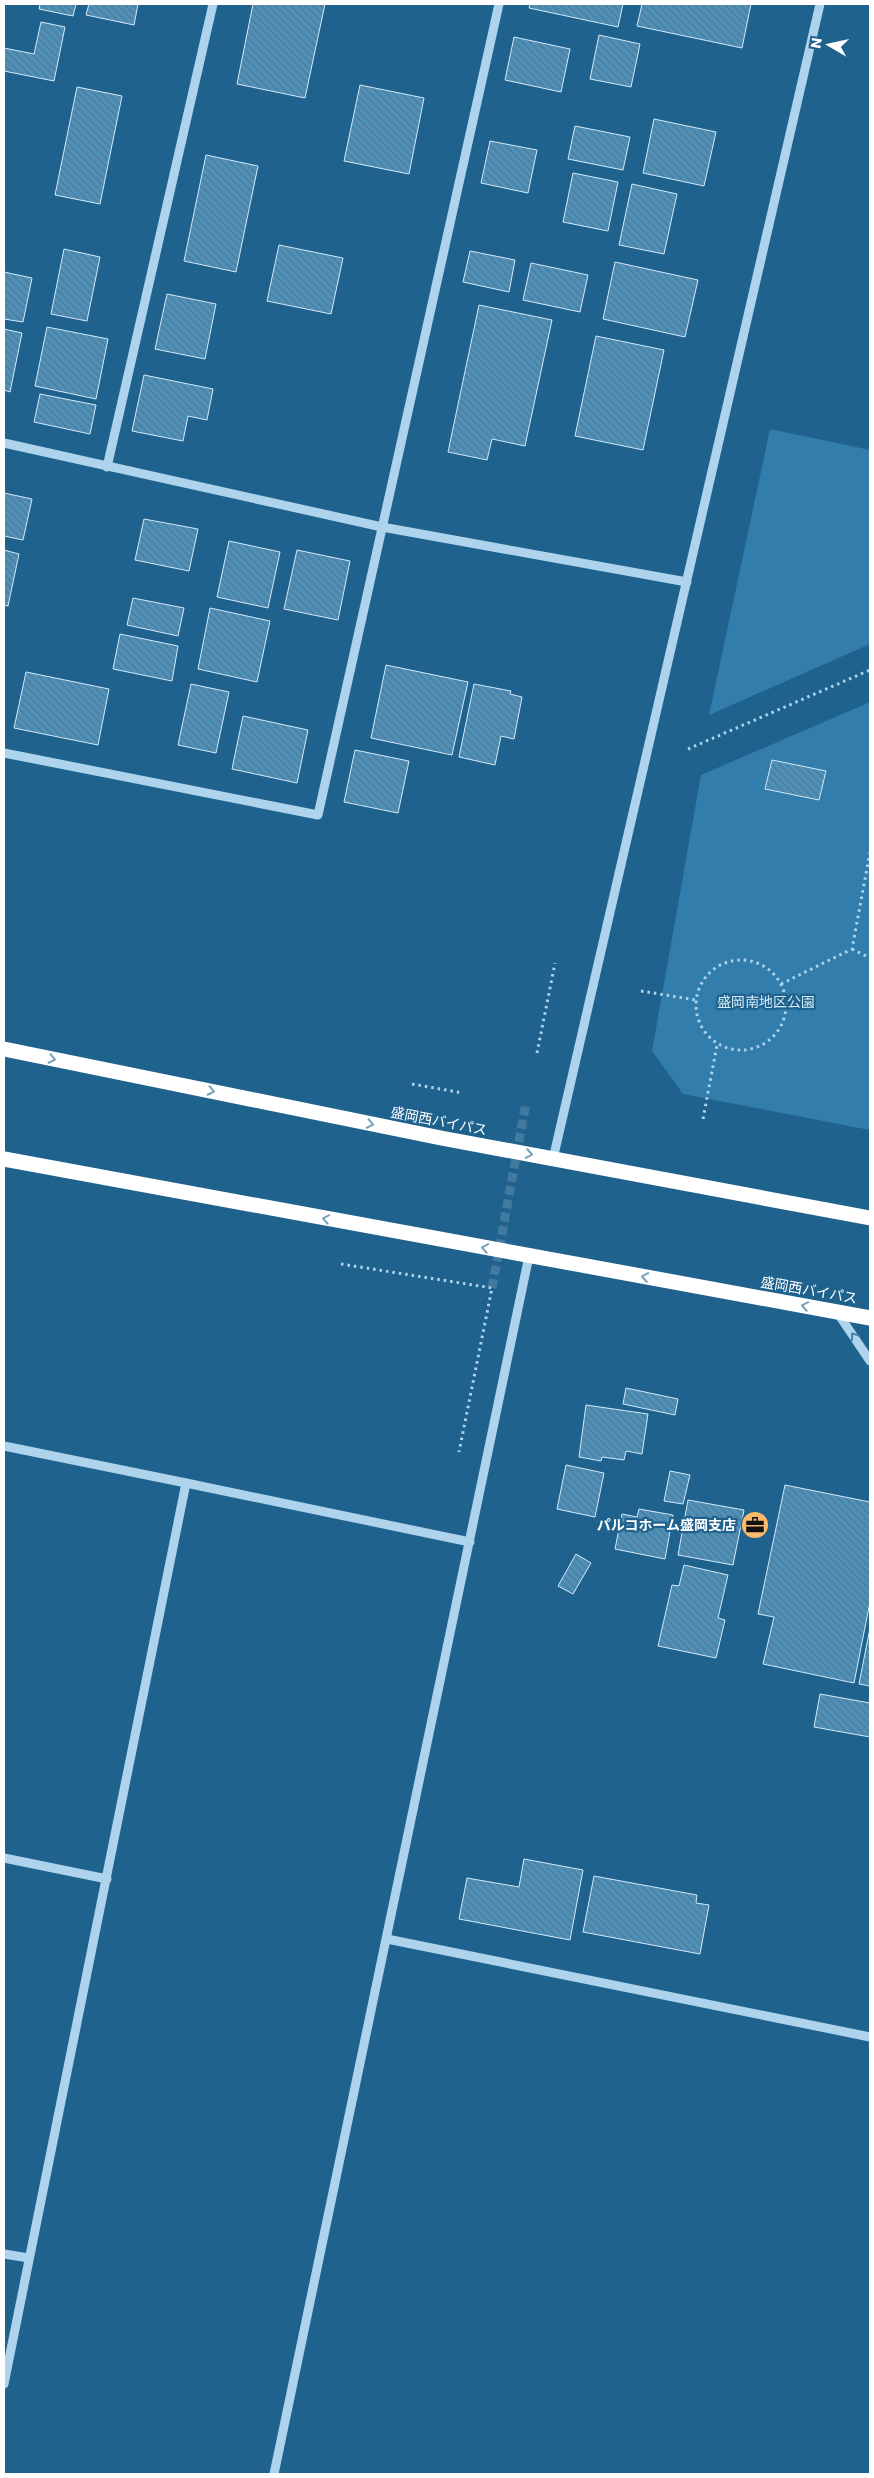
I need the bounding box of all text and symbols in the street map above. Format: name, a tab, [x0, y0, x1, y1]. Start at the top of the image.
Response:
north arrow	[804, 20, 854, 70]
text: N	[805, 36, 827, 50]
park label: 盛岡南地区公園	[717, 992, 815, 1012]
one-way arrow	[47, 1053, 56, 1063]
one-way arrow	[206, 1085, 215, 1096]
street label: 盛岡西バイパス	[389, 1102, 489, 1140]
one-way arrow	[365, 1118, 374, 1129]
one-way arrow	[525, 1149, 534, 1159]
one-way arrow	[321, 1214, 330, 1224]
one-way arrow	[481, 1244, 490, 1254]
street label: 盛岡西バイパス	[759, 1272, 859, 1308]
one-way arrow	[641, 1273, 650, 1283]
one-way arrow	[801, 1301, 810, 1311]
one-way arrow	[850, 1333, 860, 1342]
office icon: パルコホーム盛岡支店	[740, 1510, 770, 1540]
place label: パルコホーム盛岡支店	[597, 1515, 736, 1535]

